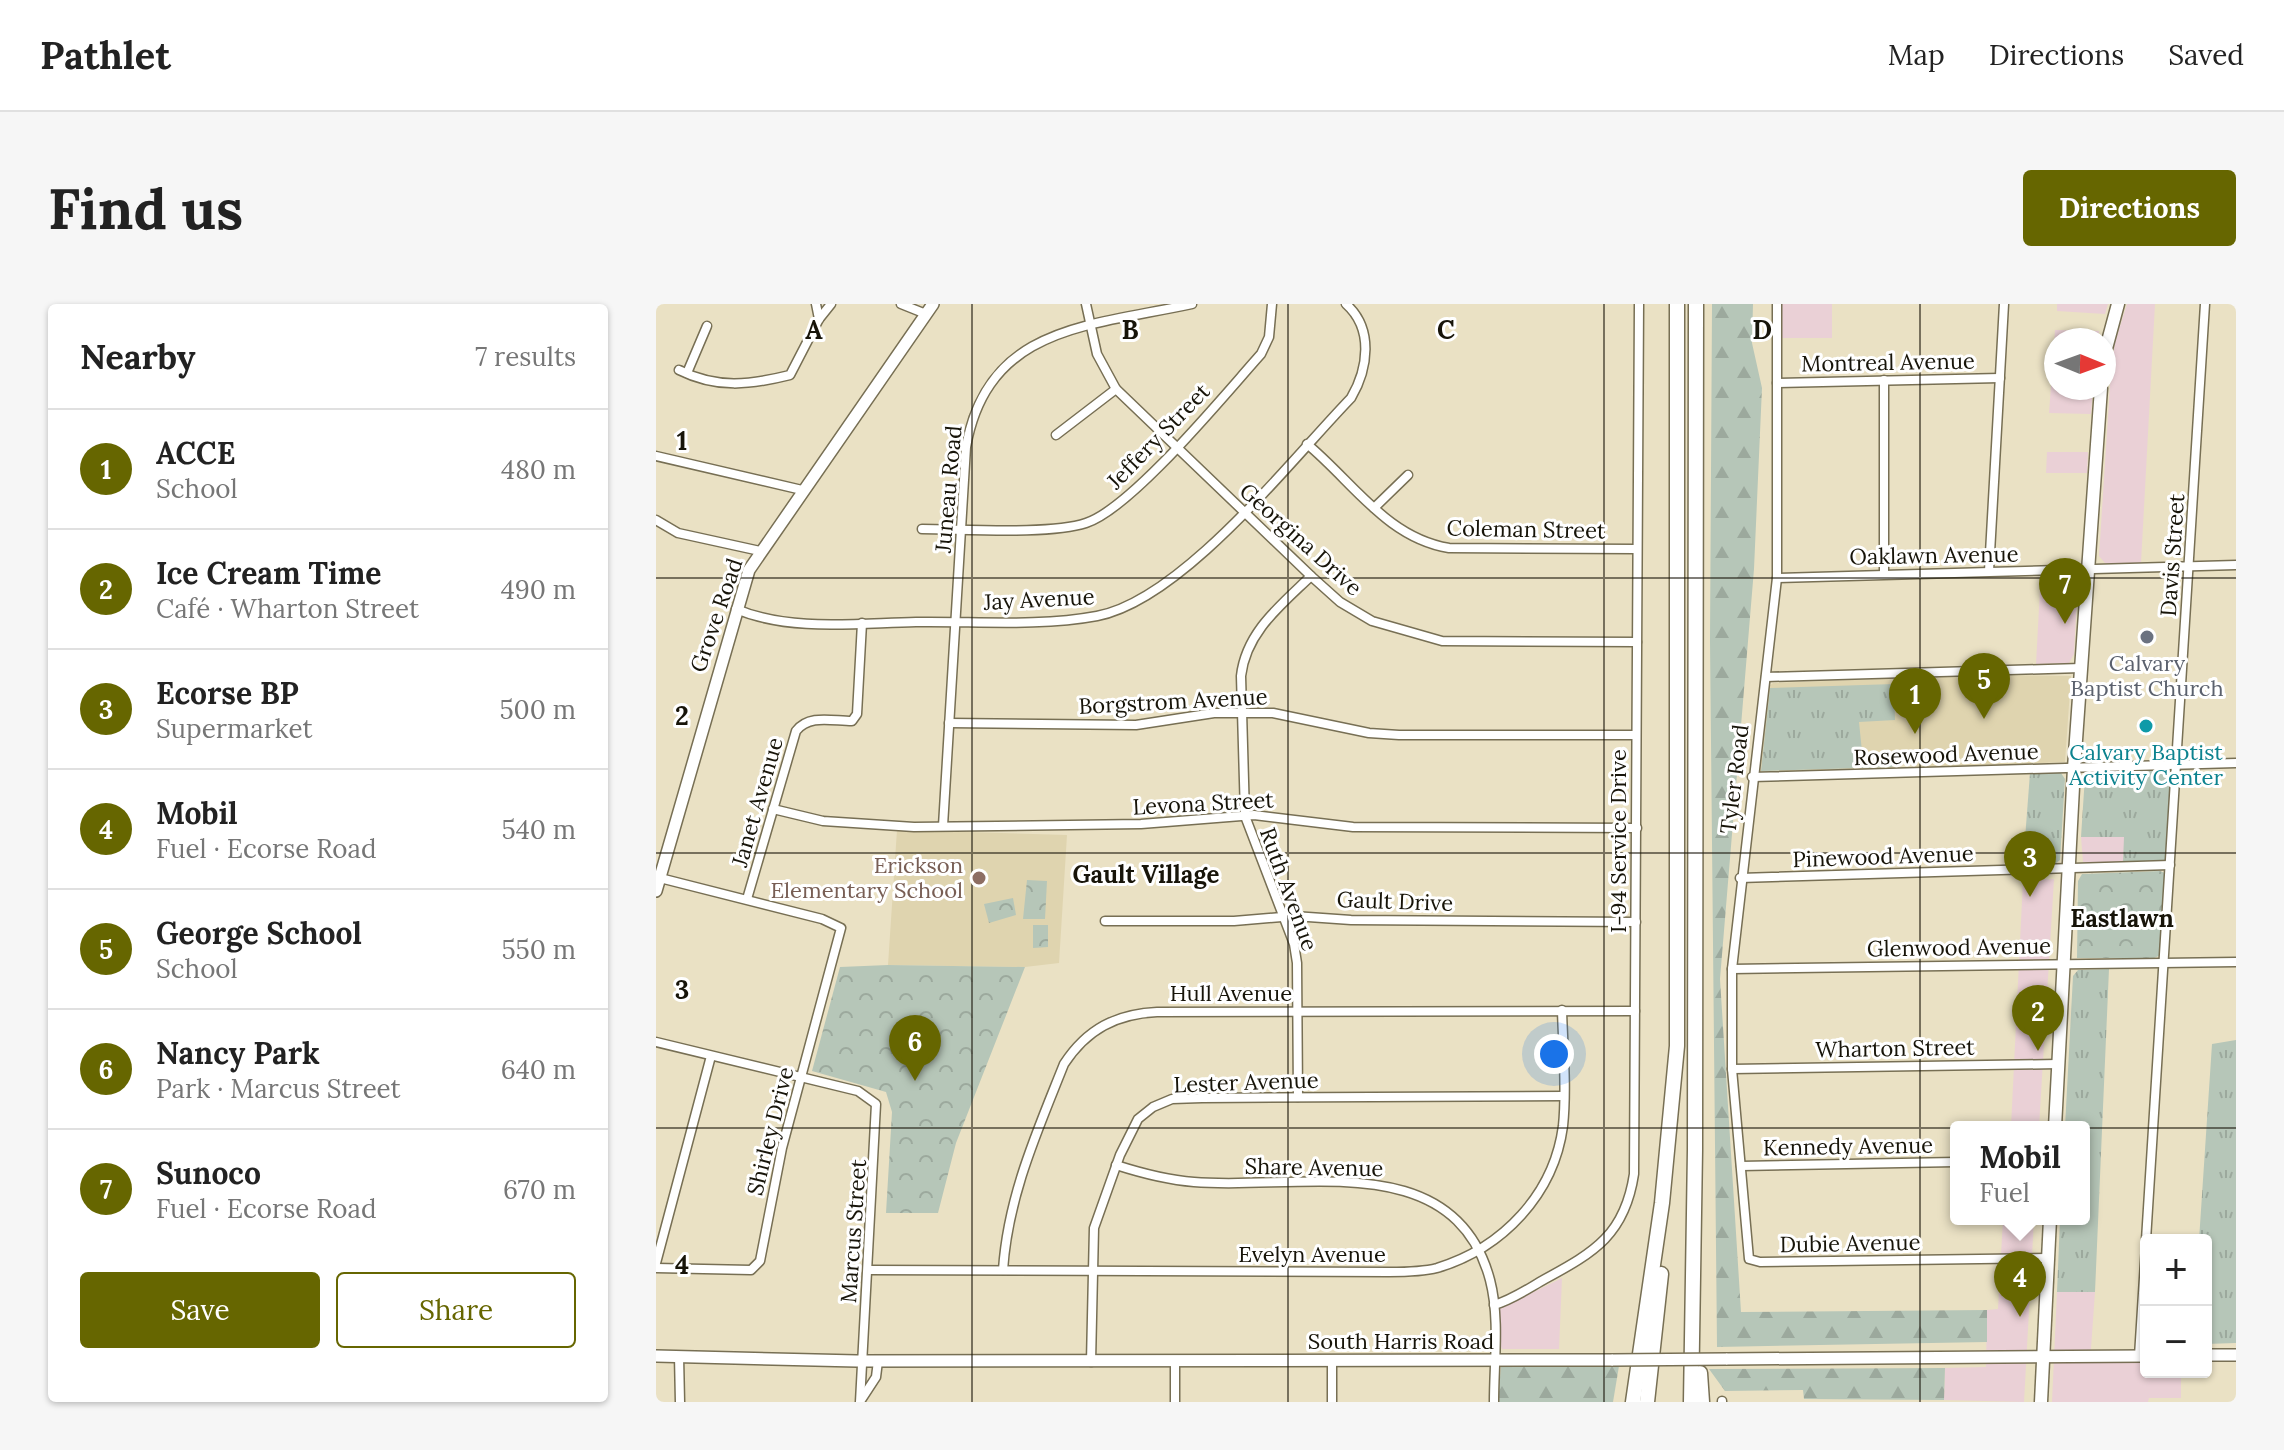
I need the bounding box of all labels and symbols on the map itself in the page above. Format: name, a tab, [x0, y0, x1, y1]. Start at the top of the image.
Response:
text: A	[805, 313, 823, 346]
text: B	[1121, 313, 1139, 346]
text: C	[1437, 313, 1455, 346]
text: D	[1752, 313, 1772, 346]
north arrow	[2044, 328, 2116, 400]
street label: Montreal Avenue	[1801, 346, 1975, 378]
street label: Jeffery Street	[1100, 377, 1216, 496]
text: 1	[677, 424, 687, 457]
street label: Juneau Road	[928, 424, 968, 555]
street label: Georgina Drive	[1234, 477, 1368, 601]
street label: Davis Street	[2154, 492, 2190, 617]
street label: Coleman Street	[1446, 514, 1606, 544]
street label: Oaklawn Avenue	[1849, 540, 2019, 570]
street label: Grove Road	[683, 554, 749, 676]
pin: 7	[2039, 558, 2091, 624]
street label: Jay Avenue	[982, 582, 1095, 616]
marker: Calvary Baptist Church	[2138, 628, 2156, 646]
place label: Calvary Baptist Church	[2070, 649, 2224, 702]
pin: 5	[1958, 653, 2010, 719]
pin: 1	[1889, 668, 1941, 734]
street label: Borgstrom Avenue	[1078, 682, 1268, 720]
text: 2	[675, 699, 689, 732]
marker: Calvary Baptist Activity Center	[2137, 717, 2155, 735]
street label: Tyler Road	[1713, 723, 1755, 835]
street label: Janet Avenue	[725, 734, 789, 871]
street label: Rosewood Avenue	[1853, 737, 2039, 771]
place label: Calvary Baptist Activity Center	[2068, 738, 2224, 791]
street label: I-94 Service Drive	[1604, 749, 1632, 933]
street label: Levona Street	[1132, 785, 1275, 821]
street label: Ruth Avenue	[1254, 824, 1324, 955]
pin: 3	[2004, 831, 2056, 897]
street label: Pinewood Avenue	[1792, 839, 1974, 873]
place label: Erickson Elementary School	[770, 851, 963, 904]
district label: Gault Village	[1073, 859, 1220, 890]
marker: Erickson Elementary School	[970, 869, 988, 887]
street label: Gault Drive	[1336, 885, 1454, 917]
district label: Eastlawn	[2070, 903, 2174, 934]
street label: Glenwood Avenue	[1867, 931, 2051, 963]
text: 3	[675, 973, 689, 1006]
street label: Hull Avenue	[1170, 979, 1292, 1007]
pin: 2	[2012, 985, 2064, 1051]
pin: 6	[889, 1015, 941, 1081]
street label: Wharton Street	[1815, 1033, 1975, 1063]
your location	[1534, 1034, 1574, 1074]
street label: Shirley Drive	[741, 1064, 800, 1198]
street label: Lester Avenue	[1173, 1065, 1319, 1099]
street label: Kennedy Avenue	[1763, 1131, 1933, 1161]
street label: Share Avenue	[1244, 1152, 1384, 1182]
street label: Marcus Street	[834, 1158, 872, 1304]
street label: Dubie Avenue	[1779, 1228, 1921, 1258]
street label: Evelyn Avenue	[1238, 1240, 1386, 1268]
text: 4	[675, 1248, 689, 1281]
pin: 4	[1994, 1251, 2046, 1317]
street label: South Harris Road	[1308, 1327, 1494, 1355]

